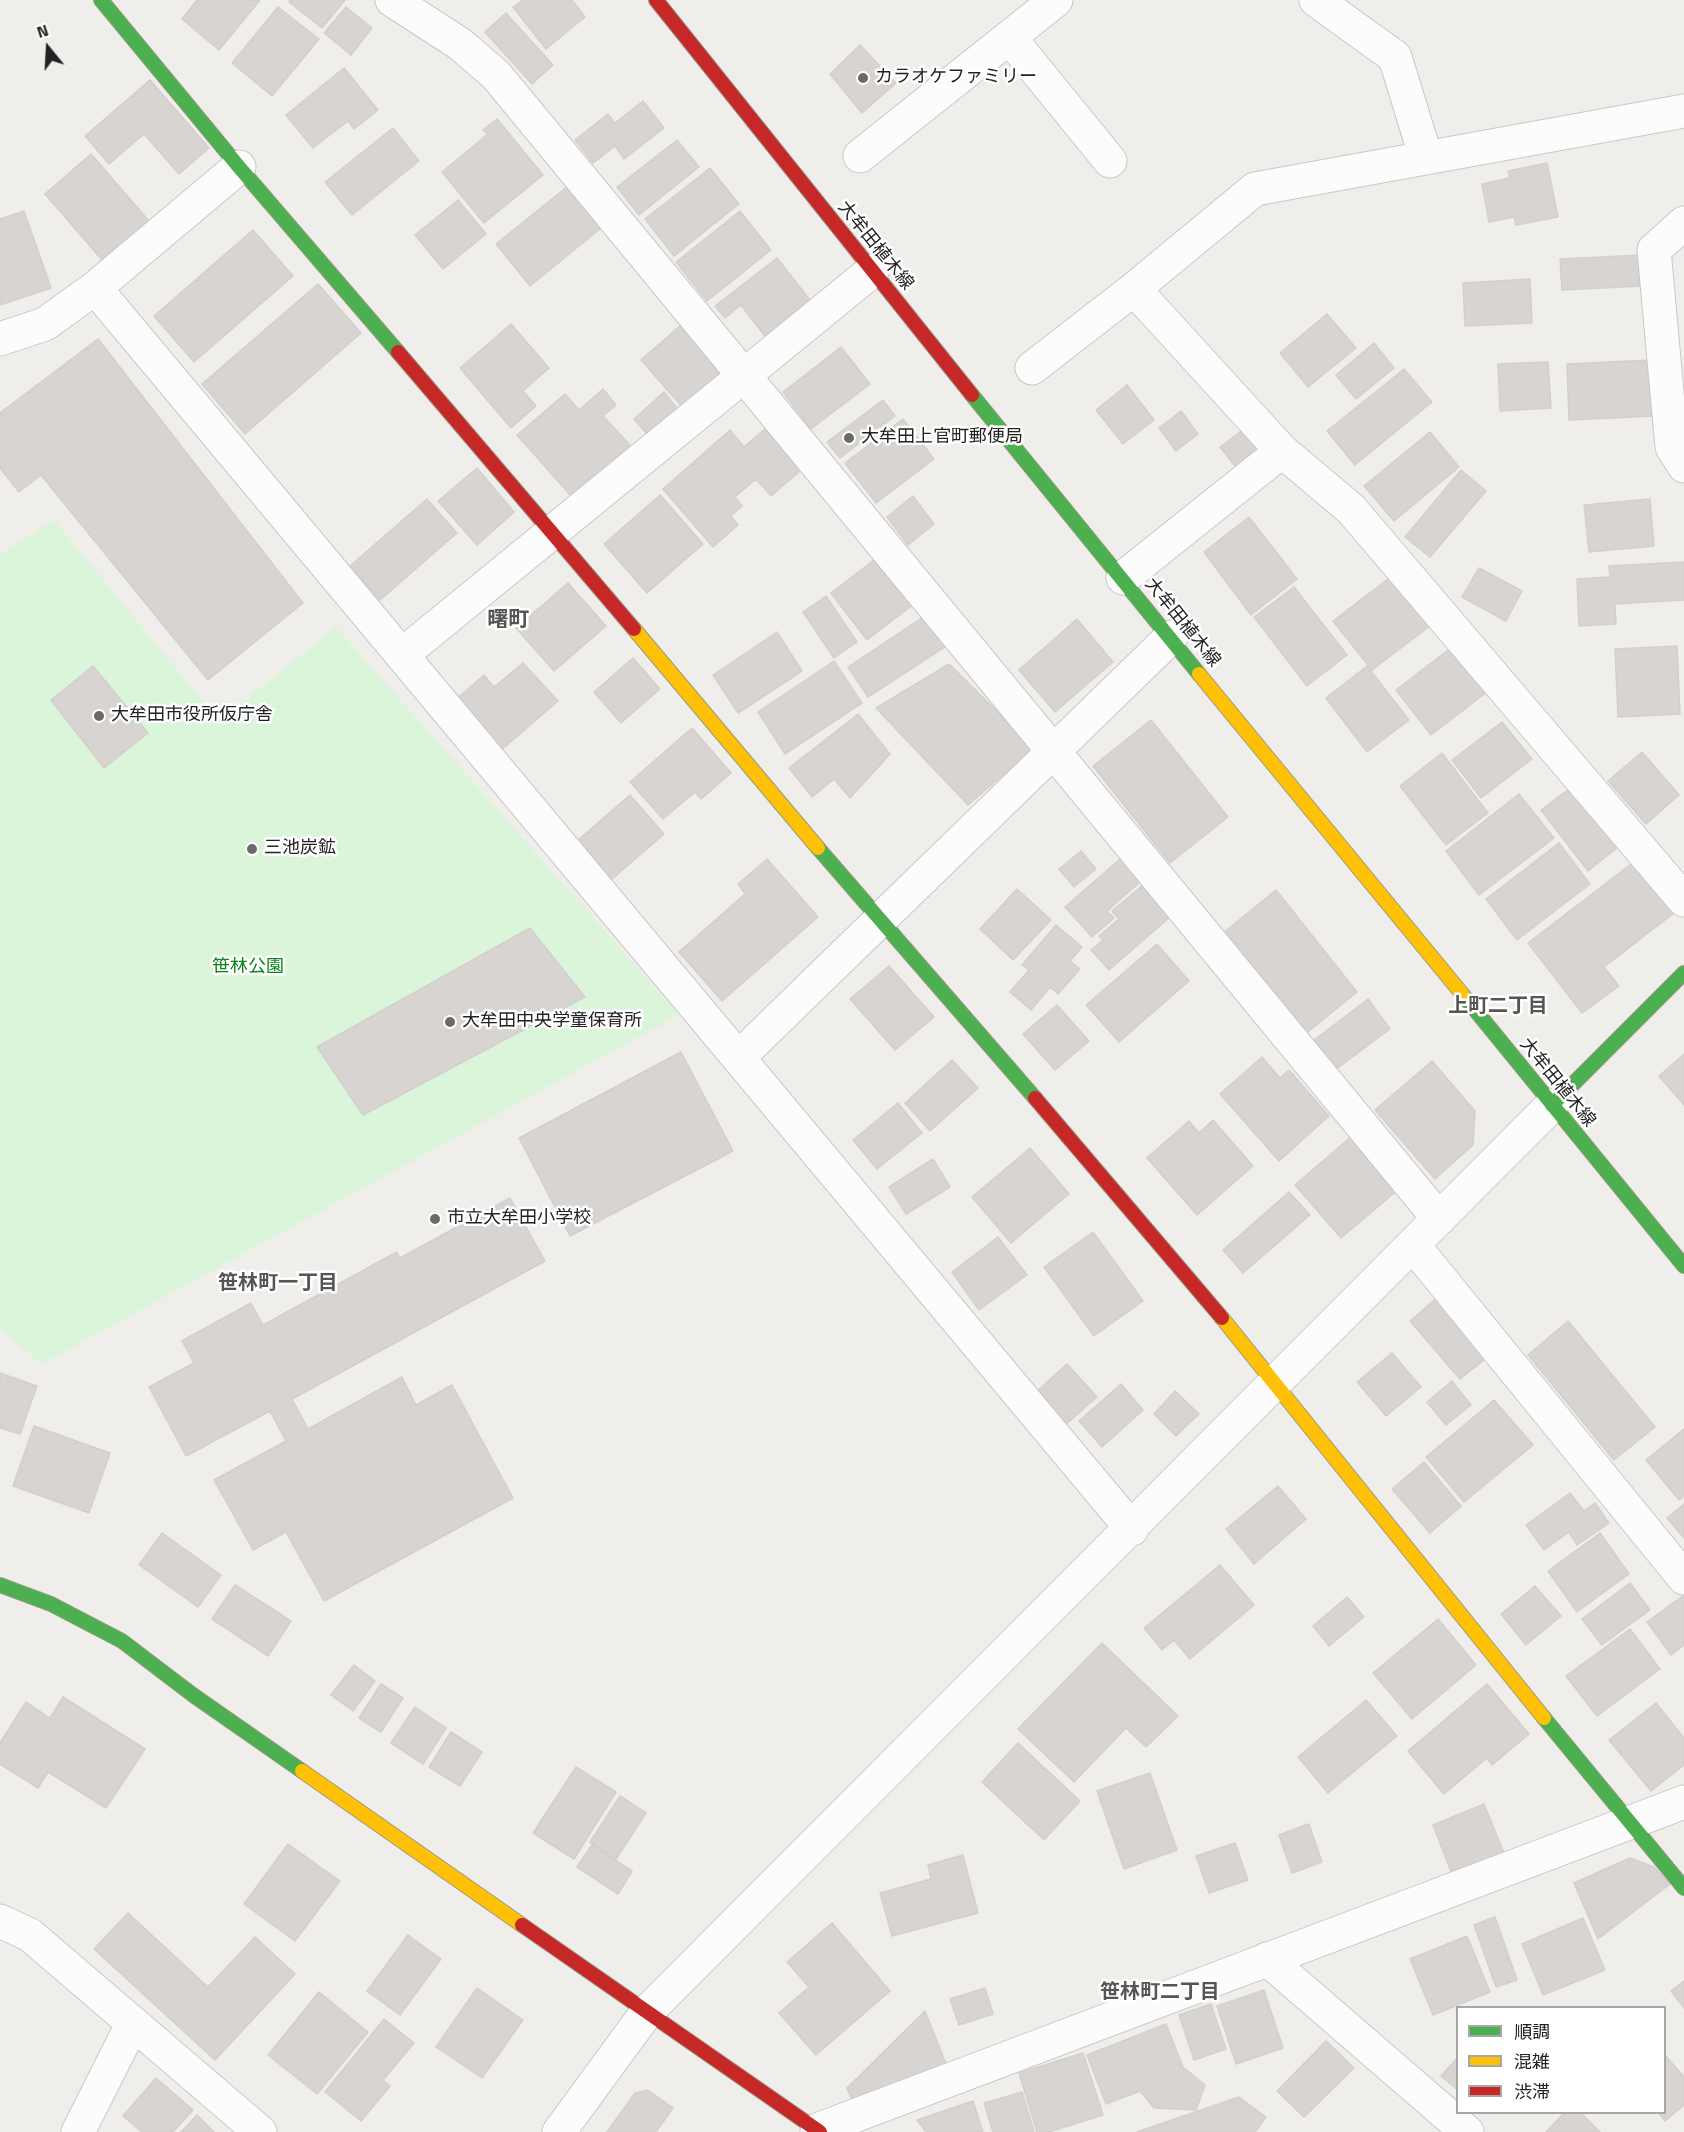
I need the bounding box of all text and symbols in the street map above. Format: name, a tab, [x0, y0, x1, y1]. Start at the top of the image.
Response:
north arrow	[18, 18, 78, 78]
text: N	[33, 18, 51, 44]
place label: カラオケファミリー	[875, 67, 1037, 89]
marker: カラオケファミリー	[856, 71, 870, 85]
street label: 大牟田植木線	[833, 197, 917, 295]
place label: 大牟田上官町郵便局	[861, 427, 1023, 449]
marker: 大牟田上官町郵便局	[842, 431, 856, 445]
street label: 大牟田植木線	[1140, 574, 1224, 672]
district label: 曙町	[487, 608, 529, 634]
place label: 大牟田市役所仮庁舎	[111, 705, 273, 727]
marker: 大牟田市役所仮庁舎	[92, 709, 106, 723]
place label: 三池炭鉱	[264, 838, 336, 860]
marker: 三池炭鉱	[245, 842, 259, 856]
park label: 笹林公園	[212, 957, 284, 979]
district label: 上町二丁目	[1448, 995, 1548, 1019]
place label: 大牟田中央学童保育所	[462, 1011, 642, 1033]
marker: 大牟田中央学童保育所	[443, 1015, 457, 1029]
street label: 大牟田植木線	[1515, 1034, 1599, 1132]
place label: 市立大牟田小学校	[447, 1208, 591, 1230]
marker: 市立大牟田小学校	[428, 1212, 442, 1226]
district label: 笹林町一丁目	[218, 1272, 338, 1296]
district label: 笹林町二丁目	[1100, 1981, 1220, 2005]
legend	[1456, 2006, 1666, 2114]
text: 順調	[1514, 2018, 1550, 2045]
text: 混雑	[1514, 2048, 1550, 2075]
text: 渋滞	[1514, 2078, 1550, 2105]

